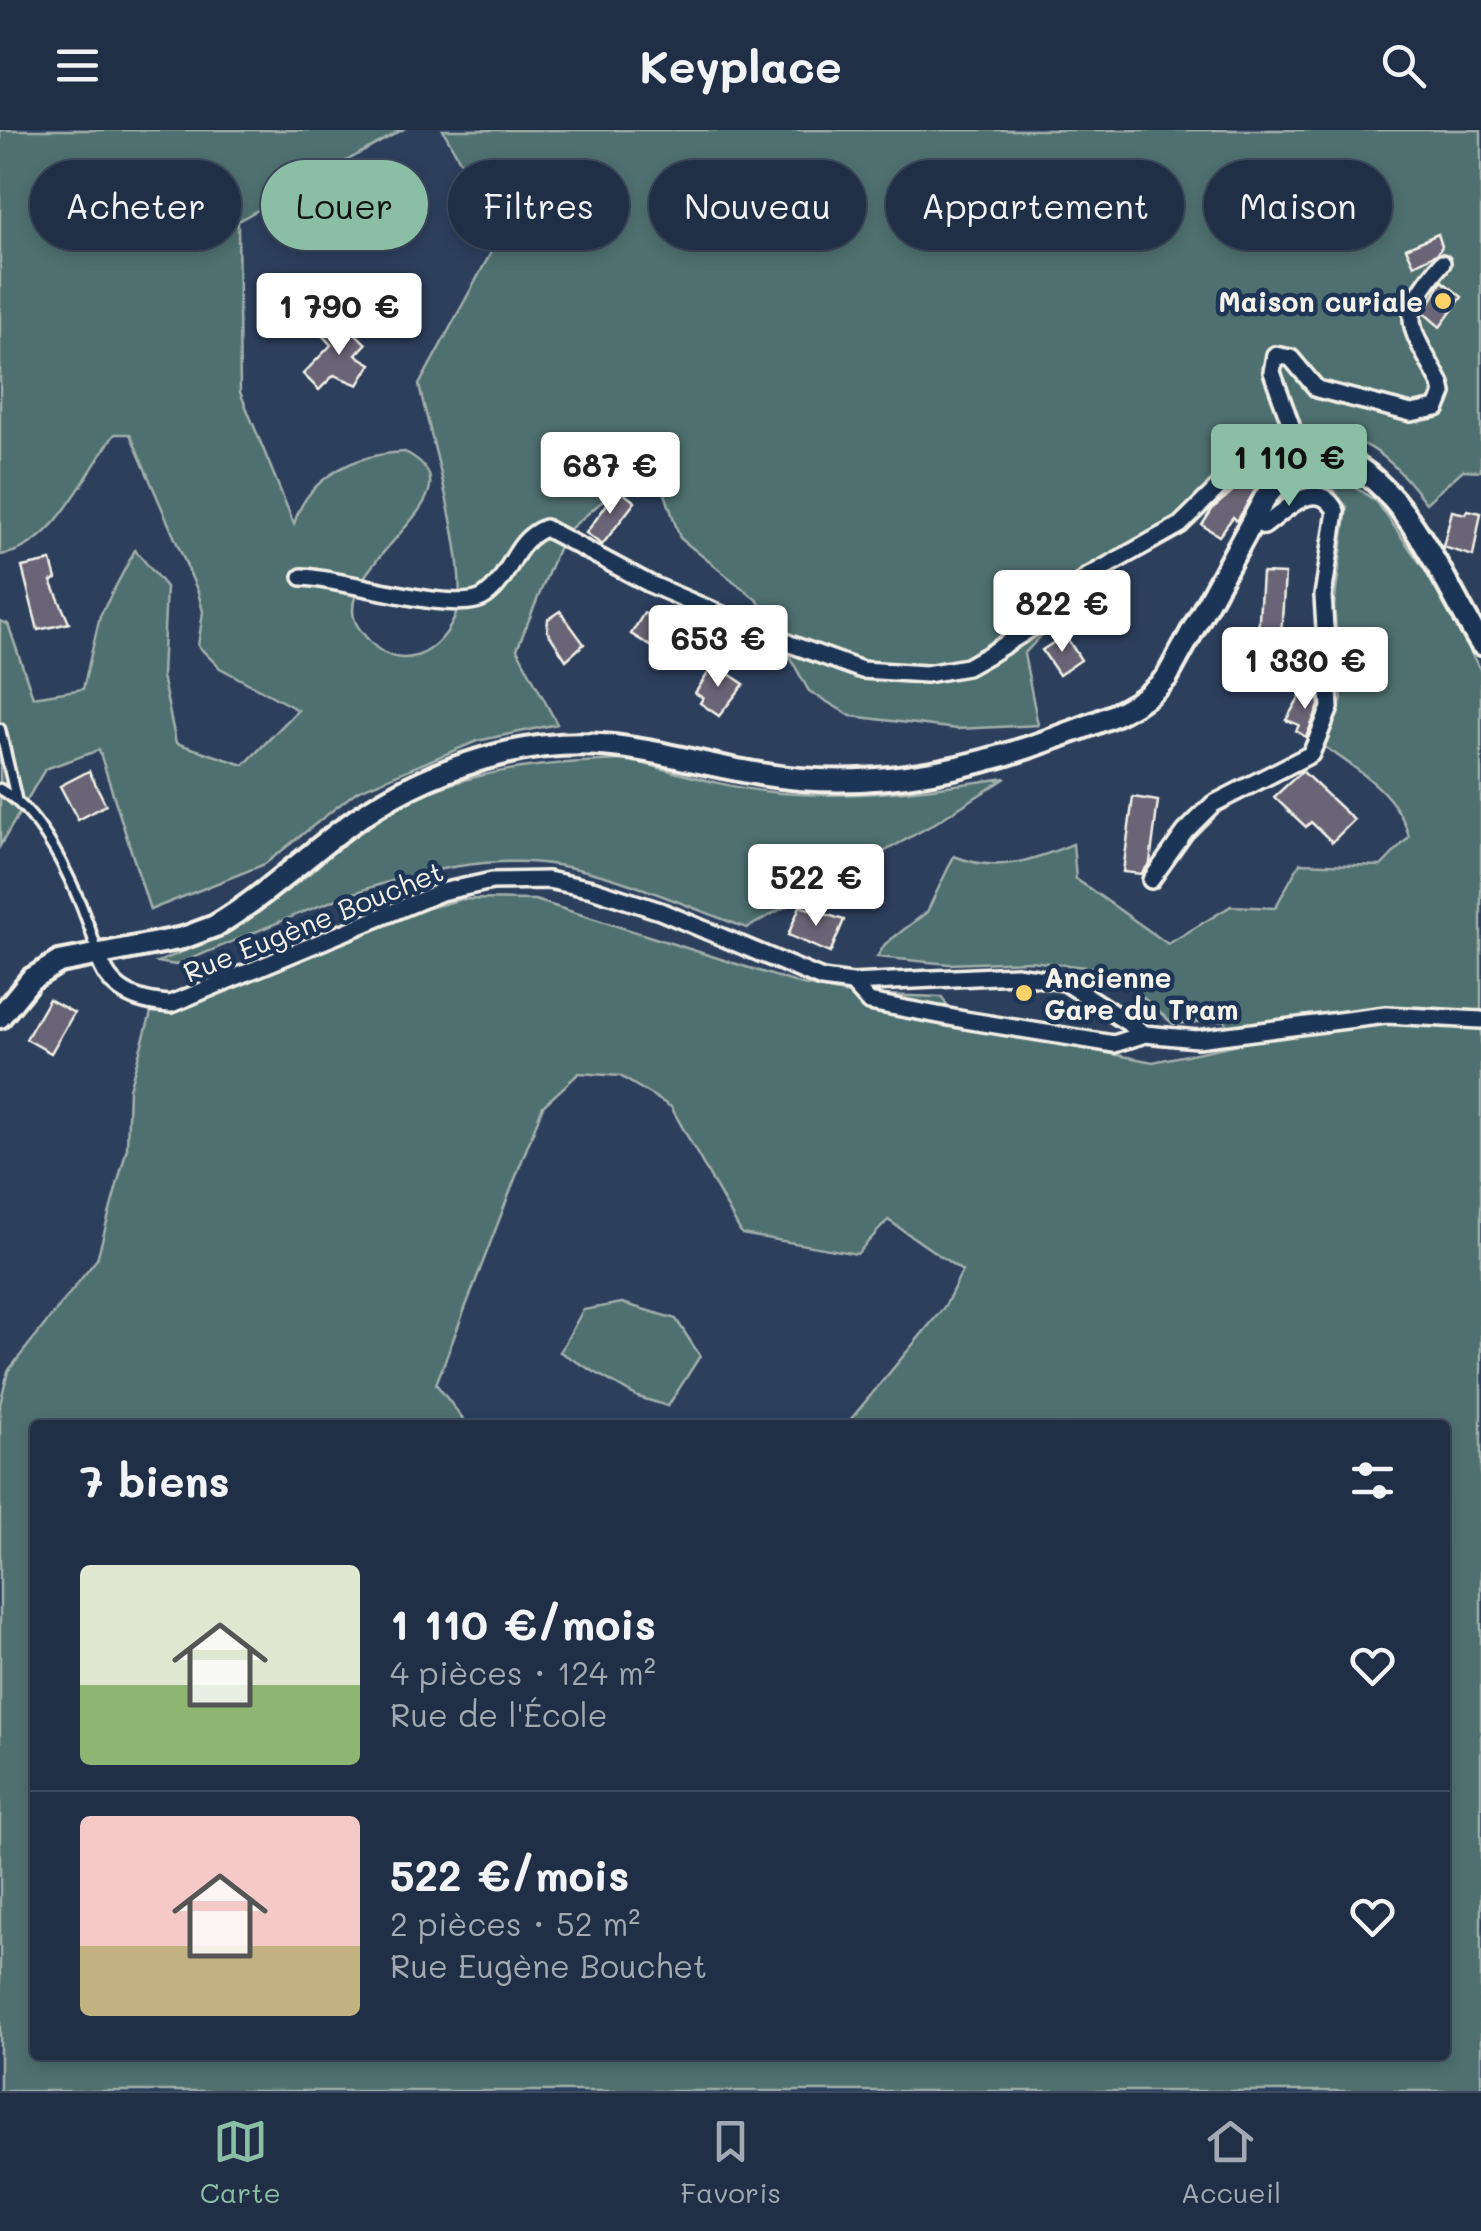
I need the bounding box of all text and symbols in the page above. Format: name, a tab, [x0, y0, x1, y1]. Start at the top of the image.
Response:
text: Keyplace	[639, 36, 842, 94]
icon: menu	[50, 38, 105, 93]
icon: search	[1376, 38, 1431, 93]
chip: Acheter	[30, 160, 241, 250]
chip: Louer	[261, 160, 428, 250]
chip: Filtres	[448, 160, 629, 250]
chip: Nouveau	[649, 160, 866, 250]
chip: Appartement	[886, 160, 1184, 250]
chip: Maison	[1204, 160, 1392, 250]
pin: 1 790 €	[247, 273, 431, 358]
place label: Maison curiale	[1218, 283, 1423, 319]
text: 1 790 €	[279, 284, 399, 326]
marker: Maison curiale	[1432, 290, 1454, 312]
pin: 1 110 €	[1197, 424, 1381, 509]
pin: 687 €	[540, 432, 680, 517]
text: 1 110 €	[1233, 435, 1345, 477]
text: 687 €	[563, 443, 657, 485]
pin: 822 €	[992, 570, 1132, 655]
text: 822 €	[1015, 581, 1109, 623]
pin: 653 €	[648, 605, 788, 690]
text: 653 €	[671, 616, 765, 658]
pin: 1 330 €	[1213, 627, 1397, 712]
text: 1 330 €	[1244, 638, 1366, 680]
pin: 522 €	[746, 844, 886, 929]
street label: Rue Eugène Bouchet	[178, 852, 448, 990]
text: 522 €	[770, 855, 862, 897]
place label: Ancienne Gare du Tram	[1044, 959, 1239, 1027]
marker: Ancienne Gare du Tram	[1013, 982, 1035, 1004]
text: 7 biens	[80, 1453, 230, 1508]
icon: filters	[1345, 1453, 1400, 1508]
text: 1 110 €/mois	[390, 1596, 656, 1651]
icon: home	[160, 1605, 280, 1725]
icon: heart	[1345, 1638, 1400, 1693]
text: 4 pièces · 124 m²	[390, 1651, 656, 1693]
text: Rue de l'École	[390, 1693, 607, 1735]
text: 522 €/mois	[390, 1847, 629, 1902]
icon: home	[160, 1856, 280, 1976]
icon: heart	[1345, 1889, 1400, 1944]
text: 2 pièces · 52 m²	[390, 1902, 640, 1944]
text: Rue Eugène Bouchet	[390, 1944, 707, 1986]
tab: Carte	[200, 2114, 281, 2210]
tab: Favoris	[680, 2114, 781, 2210]
tab: Accueil	[1181, 2114, 1281, 2210]

